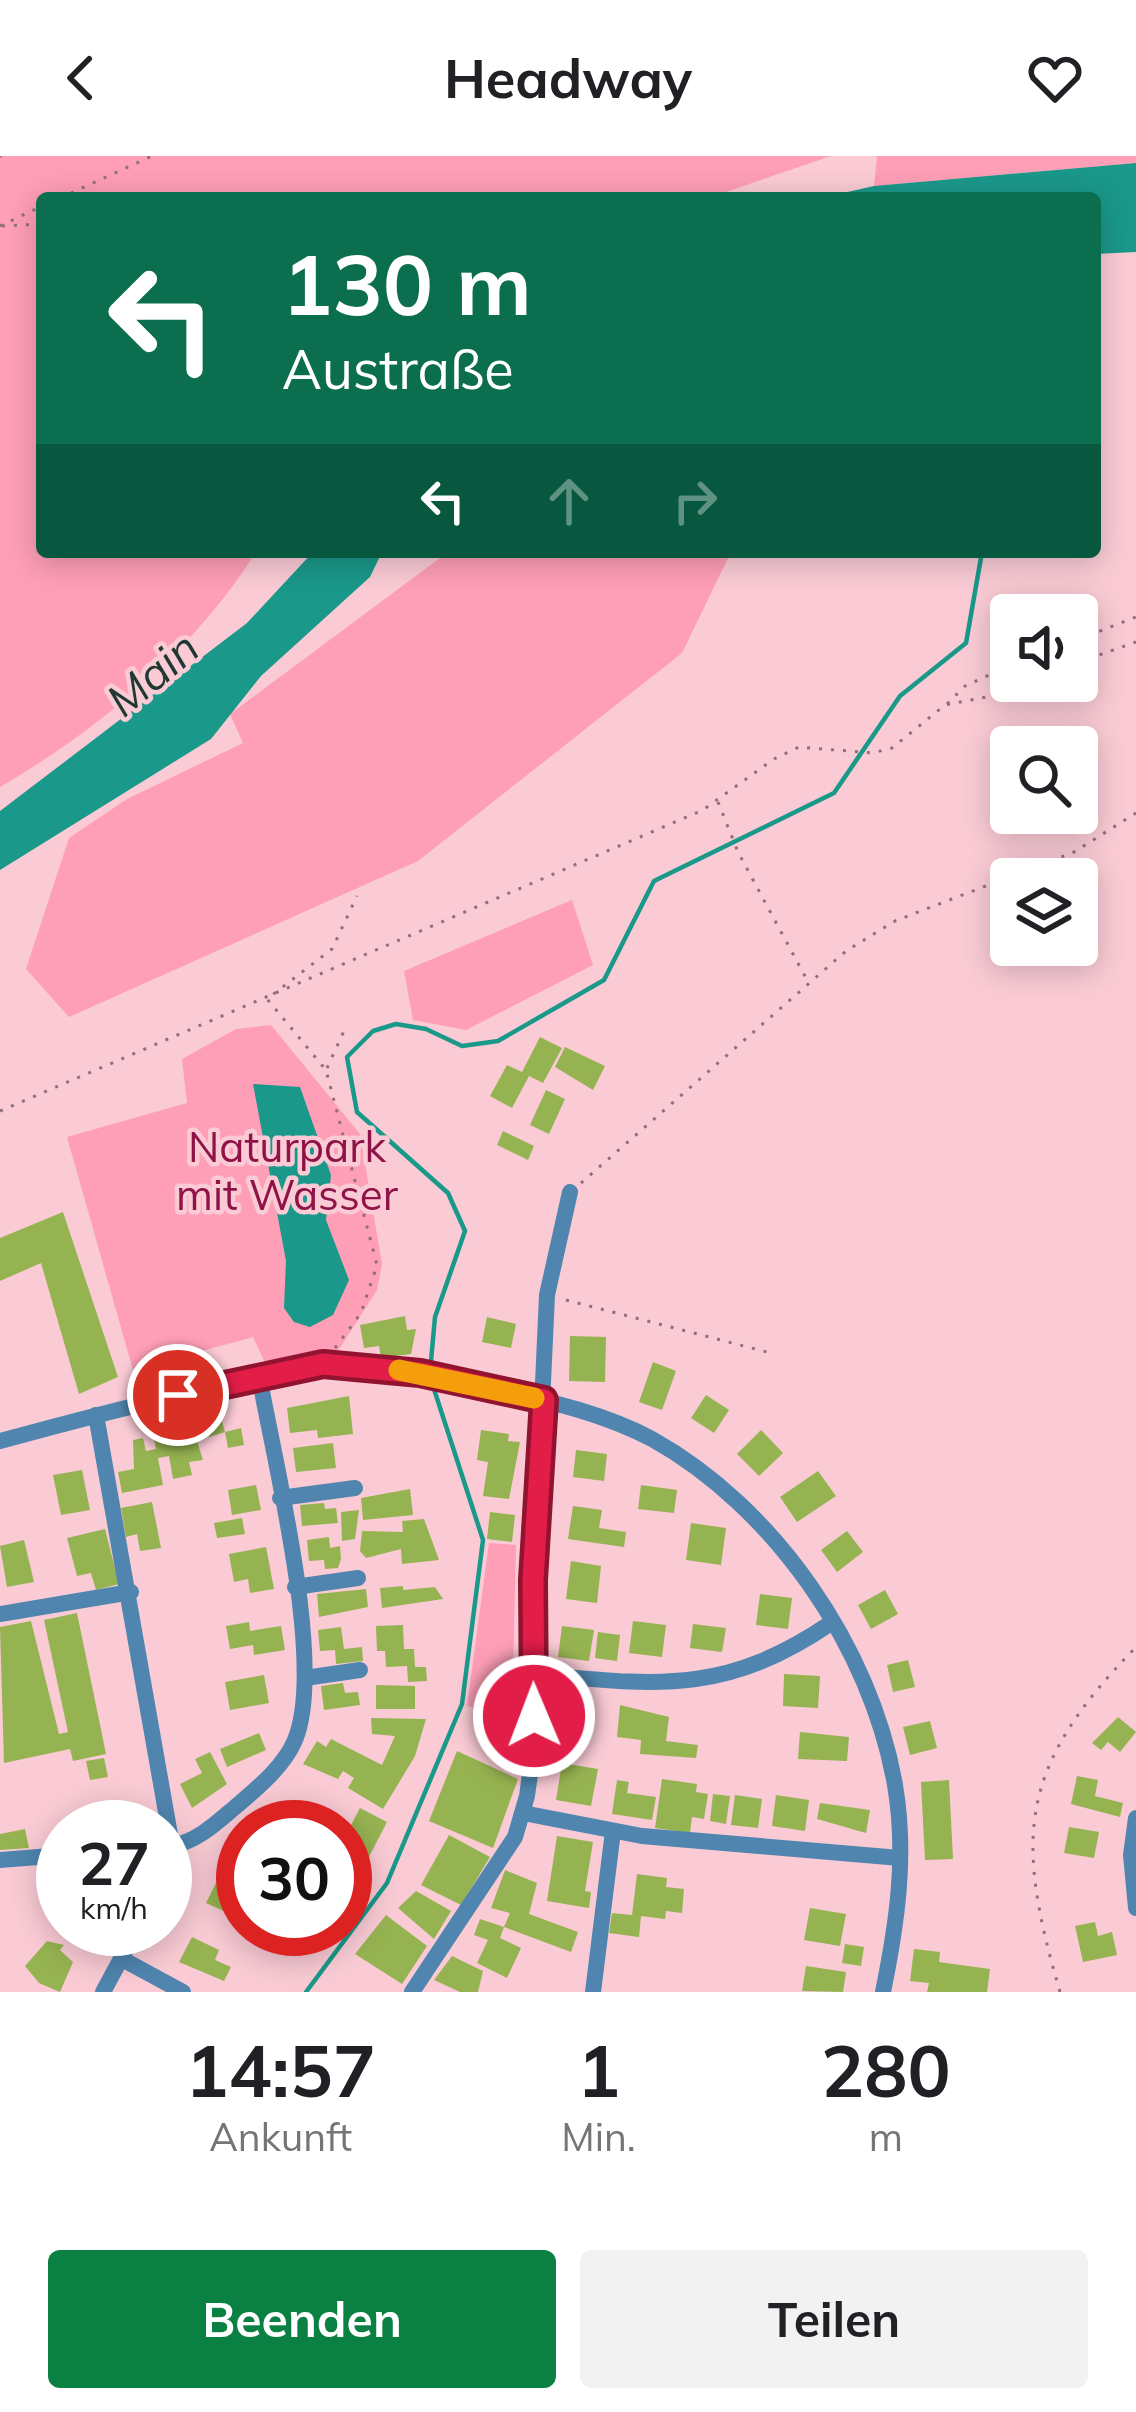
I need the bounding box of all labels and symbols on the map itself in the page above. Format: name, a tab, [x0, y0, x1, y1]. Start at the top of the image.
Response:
water label: Main	[95, 619, 209, 727]
park label: Naturpark mit Wasser	[176, 1120, 399, 1221]
pin	[127, 1344, 229, 1446]
position arrow	[471, 1653, 597, 1779]
speed limit sign: 30	[216, 1800, 372, 1956]

